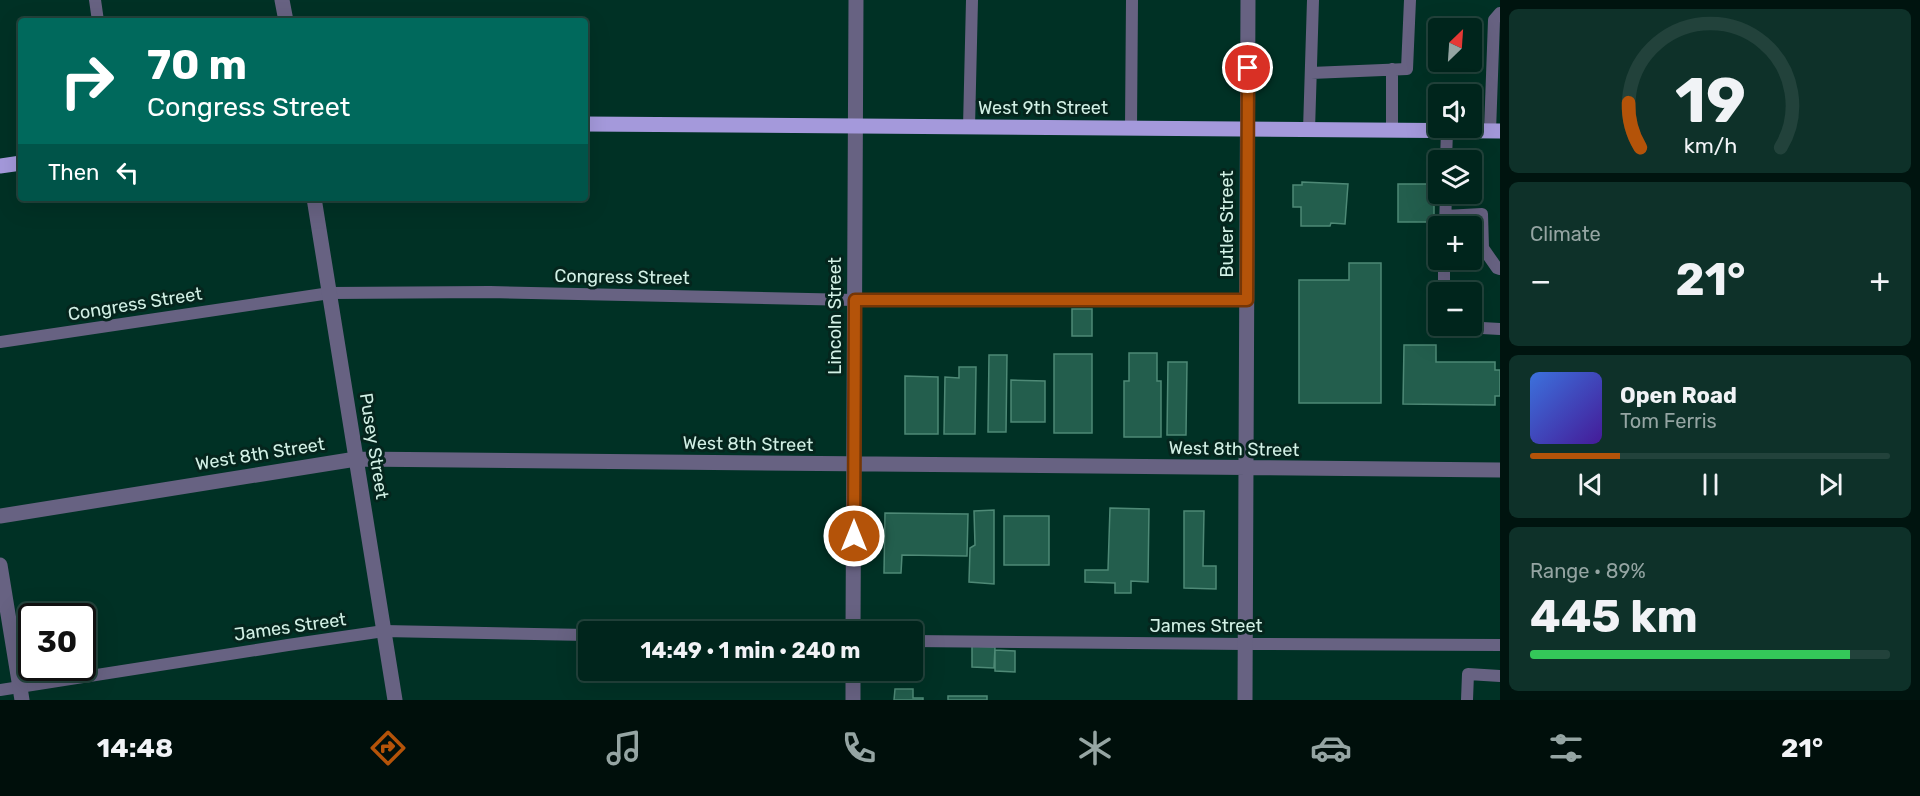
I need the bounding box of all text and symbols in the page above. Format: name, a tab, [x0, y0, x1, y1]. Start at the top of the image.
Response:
north arrow	[1428, 18, 1482, 72]
map controls	[1428, 18, 1482, 336]
text: 70 m	[147, 40, 247, 90]
icon: right	[48, 42, 126, 120]
pin	[1222, 42, 1273, 93]
icon: arrive	[1231, 51, 1264, 84]
text: 19	[1674, 64, 1746, 138]
button: sound	[1428, 84, 1482, 138]
text: Congress Street	[147, 91, 350, 123]
street label: West 9th Street	[978, 97, 1108, 119]
text: km/h	[1683, 133, 1737, 158]
button: layers	[1428, 150, 1482, 204]
icon: left	[111, 156, 144, 189]
text: Then	[48, 159, 99, 186]
street label: Butler Street	[1216, 170, 1238, 278]
button: +	[1428, 216, 1482, 270]
text: Climate	[1530, 222, 1601, 246]
text: 21°	[1675, 253, 1746, 306]
street label: Lincoln Street	[824, 257, 846, 375]
text: −	[1530, 261, 1551, 300]
text: +	[1869, 261, 1890, 300]
street label: Congress Street	[554, 265, 690, 289]
button: −	[1428, 282, 1482, 336]
street label: Congress Street	[66, 283, 204, 325]
text: Open Road	[1620, 382, 1737, 409]
street label: Pusey Street	[355, 391, 393, 501]
text: Tom Ferris	[1620, 409, 1717, 433]
street label: West 8th Street	[682, 432, 814, 456]
street label: West 8th Street	[194, 433, 326, 475]
street label: West 8th Street	[1168, 437, 1300, 461]
icon: previous	[1574, 468, 1607, 501]
icon: pause	[1694, 468, 1727, 501]
icon: next	[1814, 468, 1847, 501]
position arrow	[822, 504, 886, 568]
text: Range · 89%	[1530, 559, 1646, 583]
text: 445 km	[1530, 590, 1698, 643]
speed limit sign: 30	[18, 603, 96, 681]
street label: James Street	[233, 608, 347, 646]
street label: James Street	[1150, 615, 1262, 637]
text: 14:49 · 1 min · 240 m	[641, 637, 860, 664]
icon: directions	[367, 727, 409, 769]
icon: music	[603, 727, 645, 769]
icon: phone	[838, 727, 880, 769]
icon: climate	[1074, 727, 1116, 769]
icon: car	[1310, 727, 1352, 769]
icon: filters	[1545, 727, 1587, 769]
text: 14:48	[97, 732, 173, 764]
text: 21°	[1781, 732, 1823, 764]

